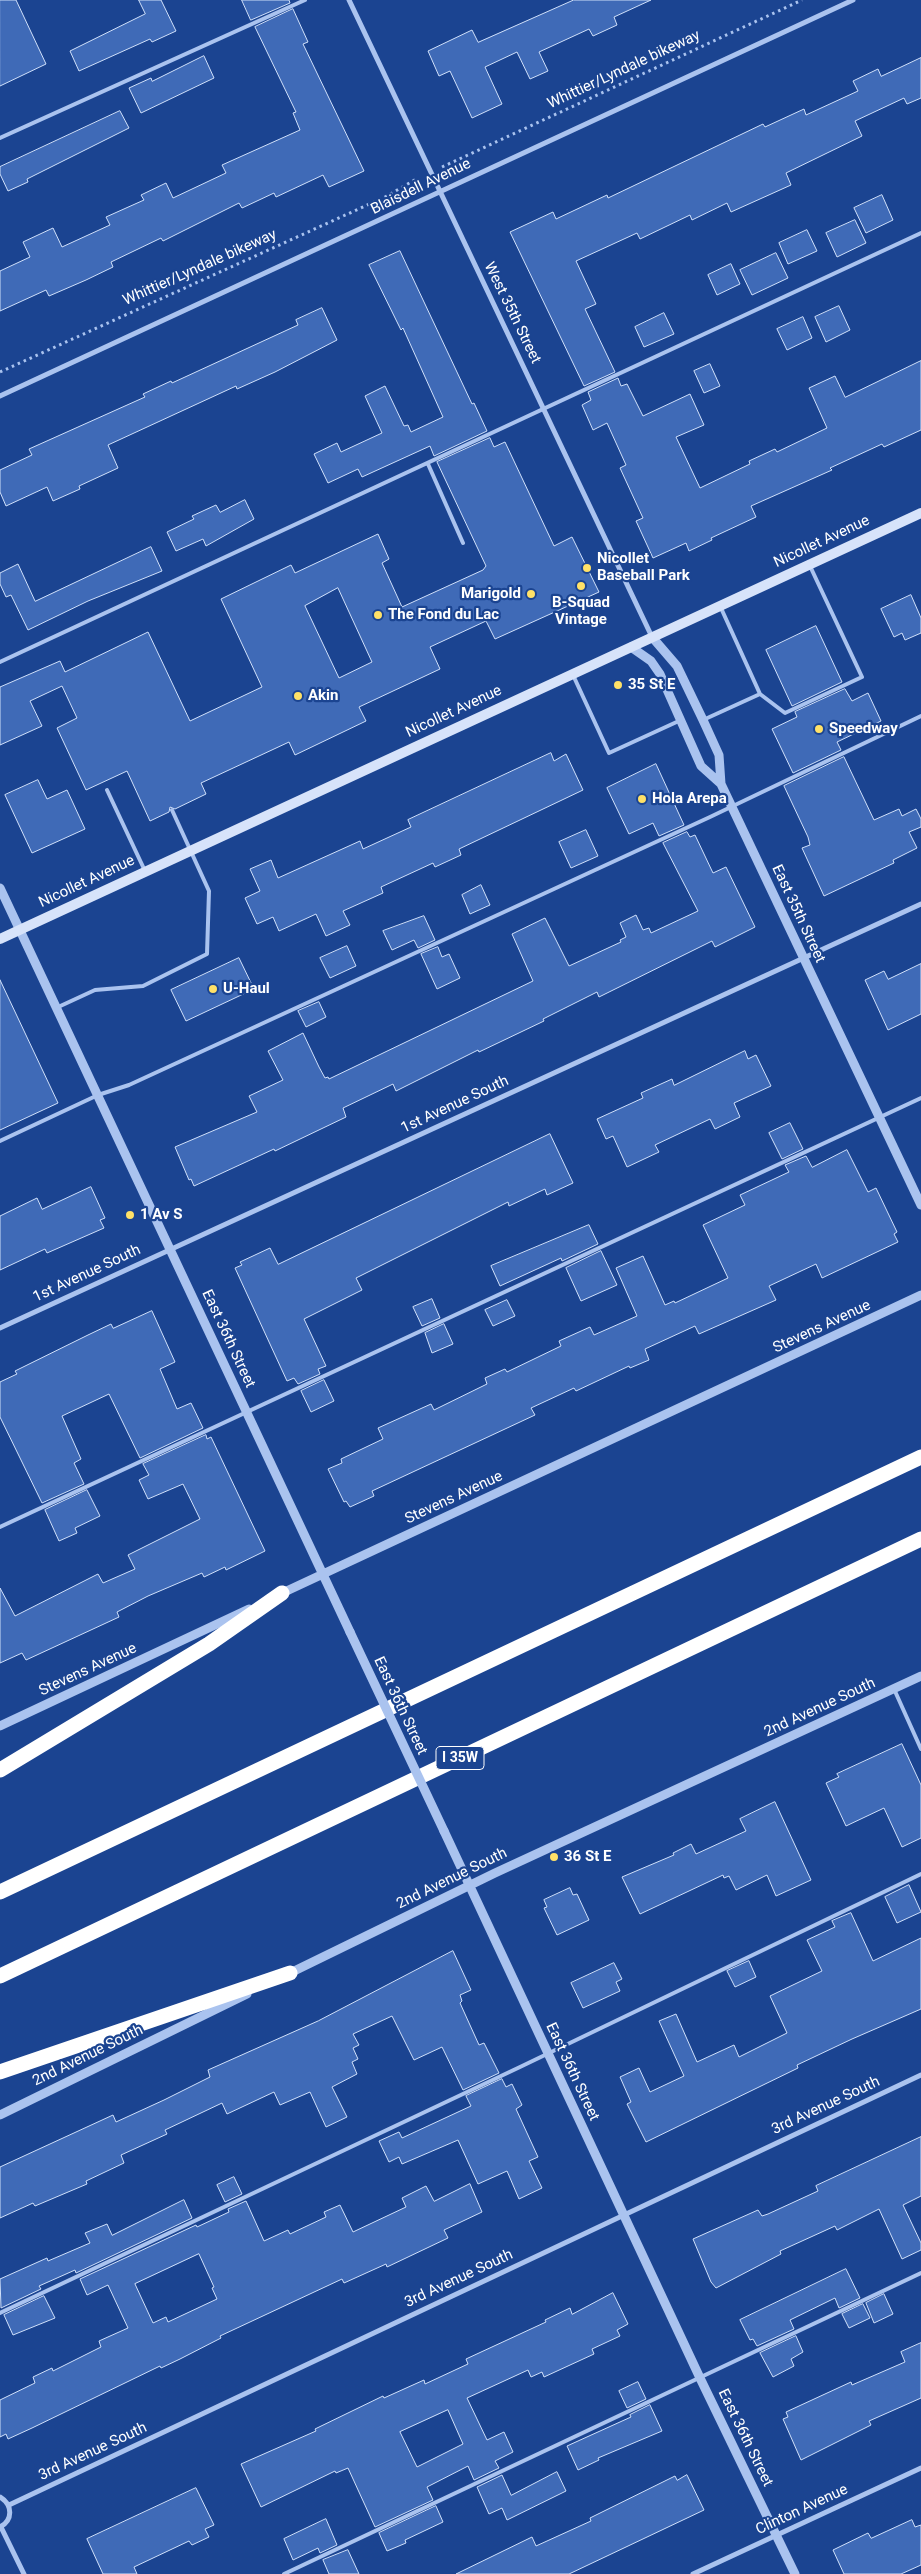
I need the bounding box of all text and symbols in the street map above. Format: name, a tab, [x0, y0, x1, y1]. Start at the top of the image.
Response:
street label: Whittier/Lyndale bikeway	[545, 27, 703, 113]
street label: Blaisdell Avenue	[368, 155, 474, 219]
street label: Whittier/Lyndale bikeway	[120, 226, 280, 310]
street label: West 35th Street	[480, 259, 544, 367]
street label: Nicollet Avenue	[771, 512, 873, 572]
place label: Nicollet Baseball Park	[597, 550, 690, 585]
marker: Nicollet Baseball Park	[581, 562, 593, 574]
marker: B-Squad Vintage	[575, 580, 587, 592]
place label: Marigold	[461, 585, 521, 603]
marker: Marigold	[525, 588, 537, 600]
place label: B-Squad Vintage	[552, 594, 610, 629]
place label: The Fond du Lac	[388, 606, 499, 624]
marker: The Fond du Lac	[372, 609, 384, 621]
place label: 35 St E	[628, 676, 675, 694]
marker: 35 St E	[612, 679, 624, 691]
street label: Nicollet Avenue	[403, 682, 505, 742]
place label: Akin	[308, 687, 338, 705]
marker: Akin	[292, 690, 304, 702]
place label: Speedway	[829, 720, 898, 738]
marker: Speedway	[813, 723, 825, 735]
place label: Hola Arepa	[652, 790, 727, 808]
marker: Hola Arepa	[636, 793, 648, 805]
street label: Nicollet Avenue	[36, 852, 138, 912]
street label: East 35th Street	[767, 862, 829, 966]
place label: U-Haul	[223, 980, 270, 998]
marker: U-Haul	[207, 983, 219, 995]
street label: 1st Avenue South	[398, 1072, 512, 1138]
place label: 1 Av S	[140, 1206, 183, 1224]
marker: 1 Av S	[124, 1209, 136, 1221]
street label: 1st Avenue South	[30, 1241, 144, 1307]
street label: East 36th Street	[197, 1287, 259, 1391]
street label: Stevens Avenue	[770, 1297, 874, 1357]
street label: Stevens Avenue	[402, 1468, 506, 1528]
street label: Stevens Avenue	[36, 1640, 140, 1700]
street label: East 36th Street	[369, 1654, 431, 1758]
street label: 2nd Avenue South	[762, 1674, 878, 1742]
road number: I 35W	[436, 1746, 484, 1770]
street label: 2nd Avenue South	[394, 1844, 510, 1914]
place label: 36 St E	[564, 1848, 611, 1866]
marker: 36 St E	[548, 1851, 560, 1863]
street label: East 36th Street	[541, 2020, 603, 2124]
street label: 2nd Avenue South	[30, 2021, 146, 2091]
street label: 3rd Avenue South	[769, 2073, 883, 2139]
street label: 3rd Avenue South	[402, 2246, 516, 2312]
street label: East 36th Street	[714, 2386, 776, 2490]
street label: 3rd Avenue South	[36, 2419, 150, 2485]
street label: Clinton Avenue	[753, 2481, 851, 2539]

